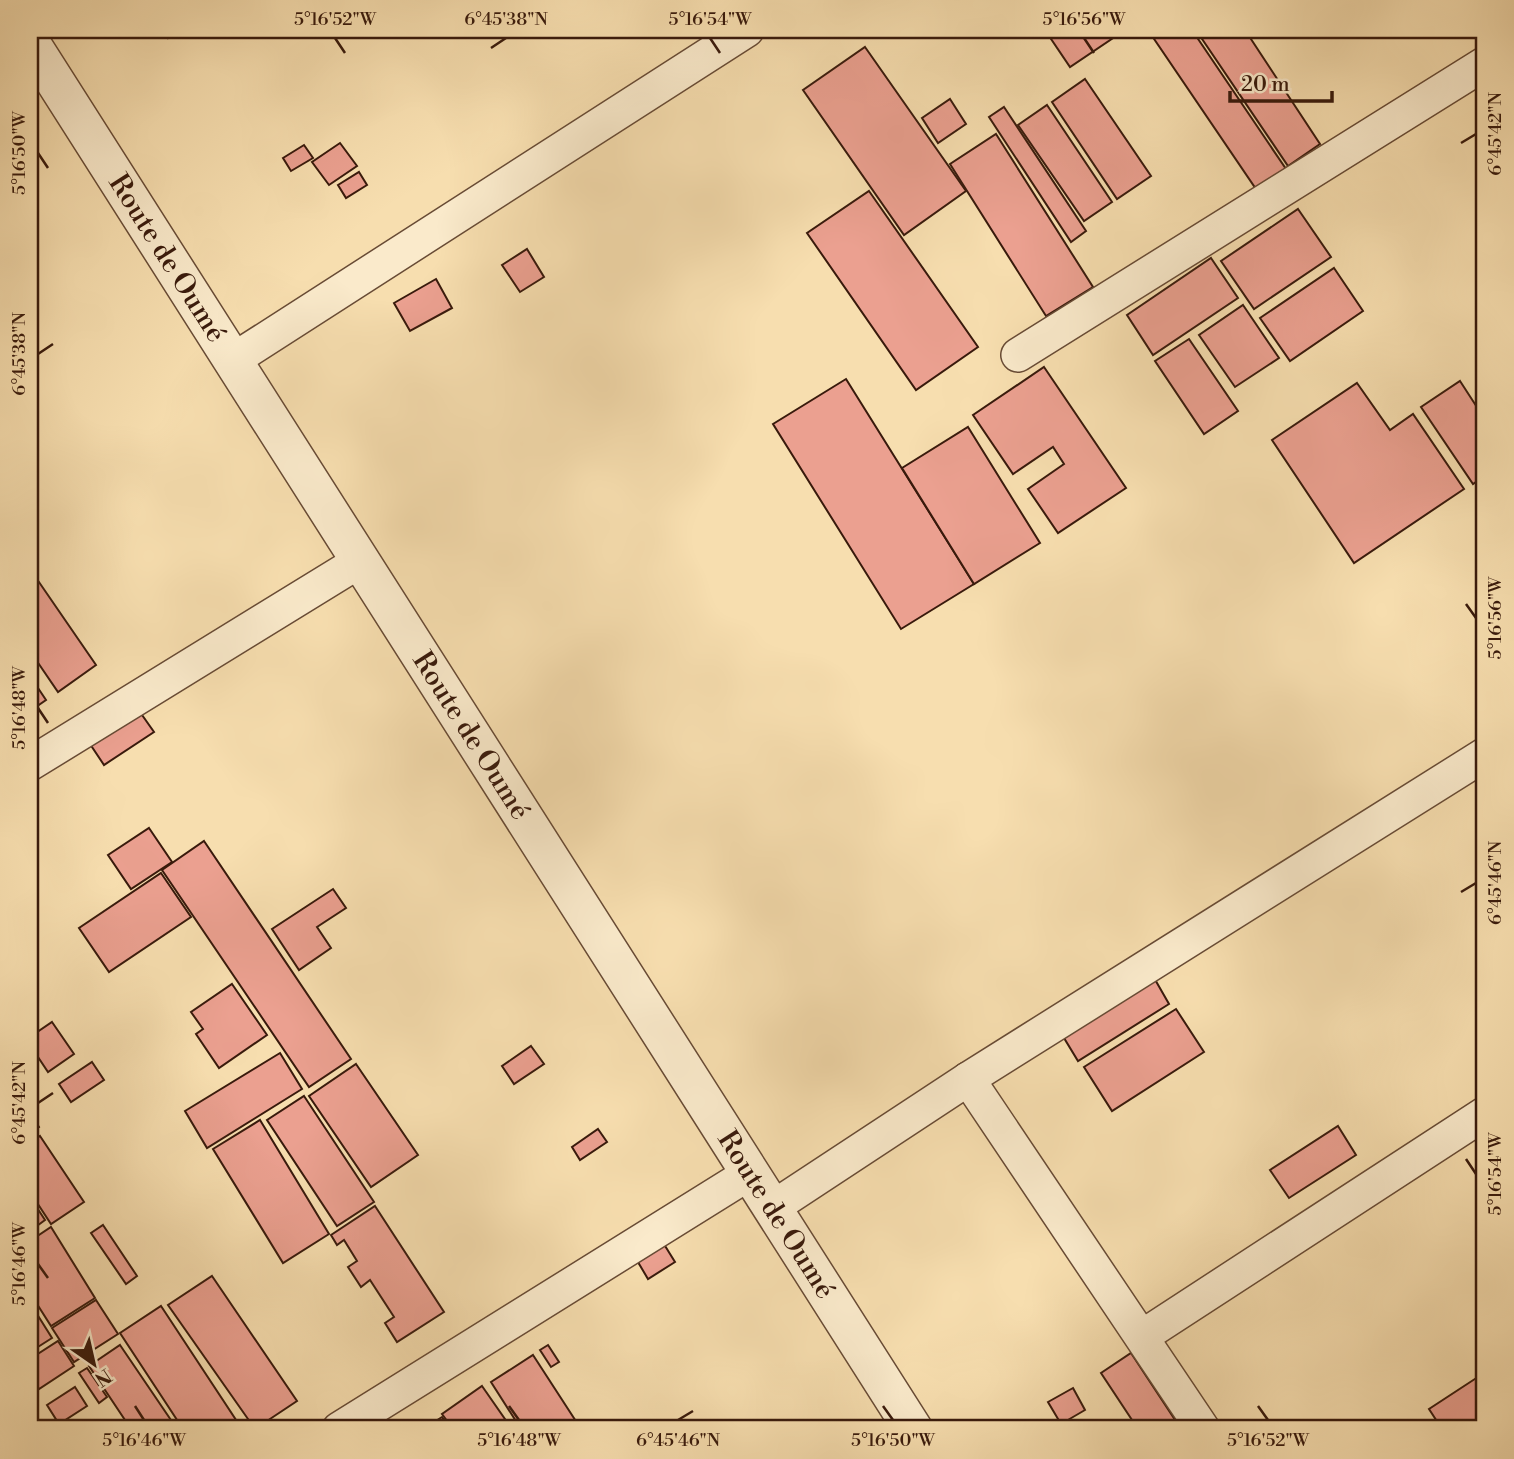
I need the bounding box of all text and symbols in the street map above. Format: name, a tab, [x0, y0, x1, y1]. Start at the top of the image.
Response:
text: 5°16'52"W	[294, 8, 377, 31]
text: 6°45'38"N	[464, 8, 548, 31]
text: 5°16'54"W	[669, 8, 752, 31]
text: 5°16'56"W	[1043, 8, 1126, 31]
scale bar	[1230, 60, 1332, 104]
text: 20 m	[1241, 72, 1290, 98]
text: 6°45'42"N	[1484, 92, 1507, 176]
text: 5°16'50"W	[8, 110, 31, 195]
street label: Route de Oumé	[101, 167, 234, 349]
text: 6°45'38"N	[8, 312, 31, 396]
text: 5°16'56"W	[1484, 576, 1507, 659]
street label: Route de Oumé	[405, 645, 538, 826]
text: 5°16'48"W	[8, 665, 31, 750]
text: 6°45'46"N	[1484, 840, 1507, 925]
text: 6°45'42"N	[8, 1061, 31, 1145]
street label: Route de Oumé	[710, 1124, 843, 1305]
text: 5°16'54"W	[1484, 1132, 1507, 1215]
text: 5°16'46"W	[8, 1222, 31, 1306]
north arrow	[60, 1330, 130, 1400]
text: N	[90, 1363, 116, 1391]
text: 5°16'46"W	[102, 1429, 186, 1452]
text: 5°16'48"W	[477, 1429, 562, 1452]
text: 6°45'46"N	[636, 1429, 721, 1452]
text: 5°16'50"W	[851, 1429, 936, 1452]
text: 5°16'52"W	[1227, 1429, 1310, 1452]

